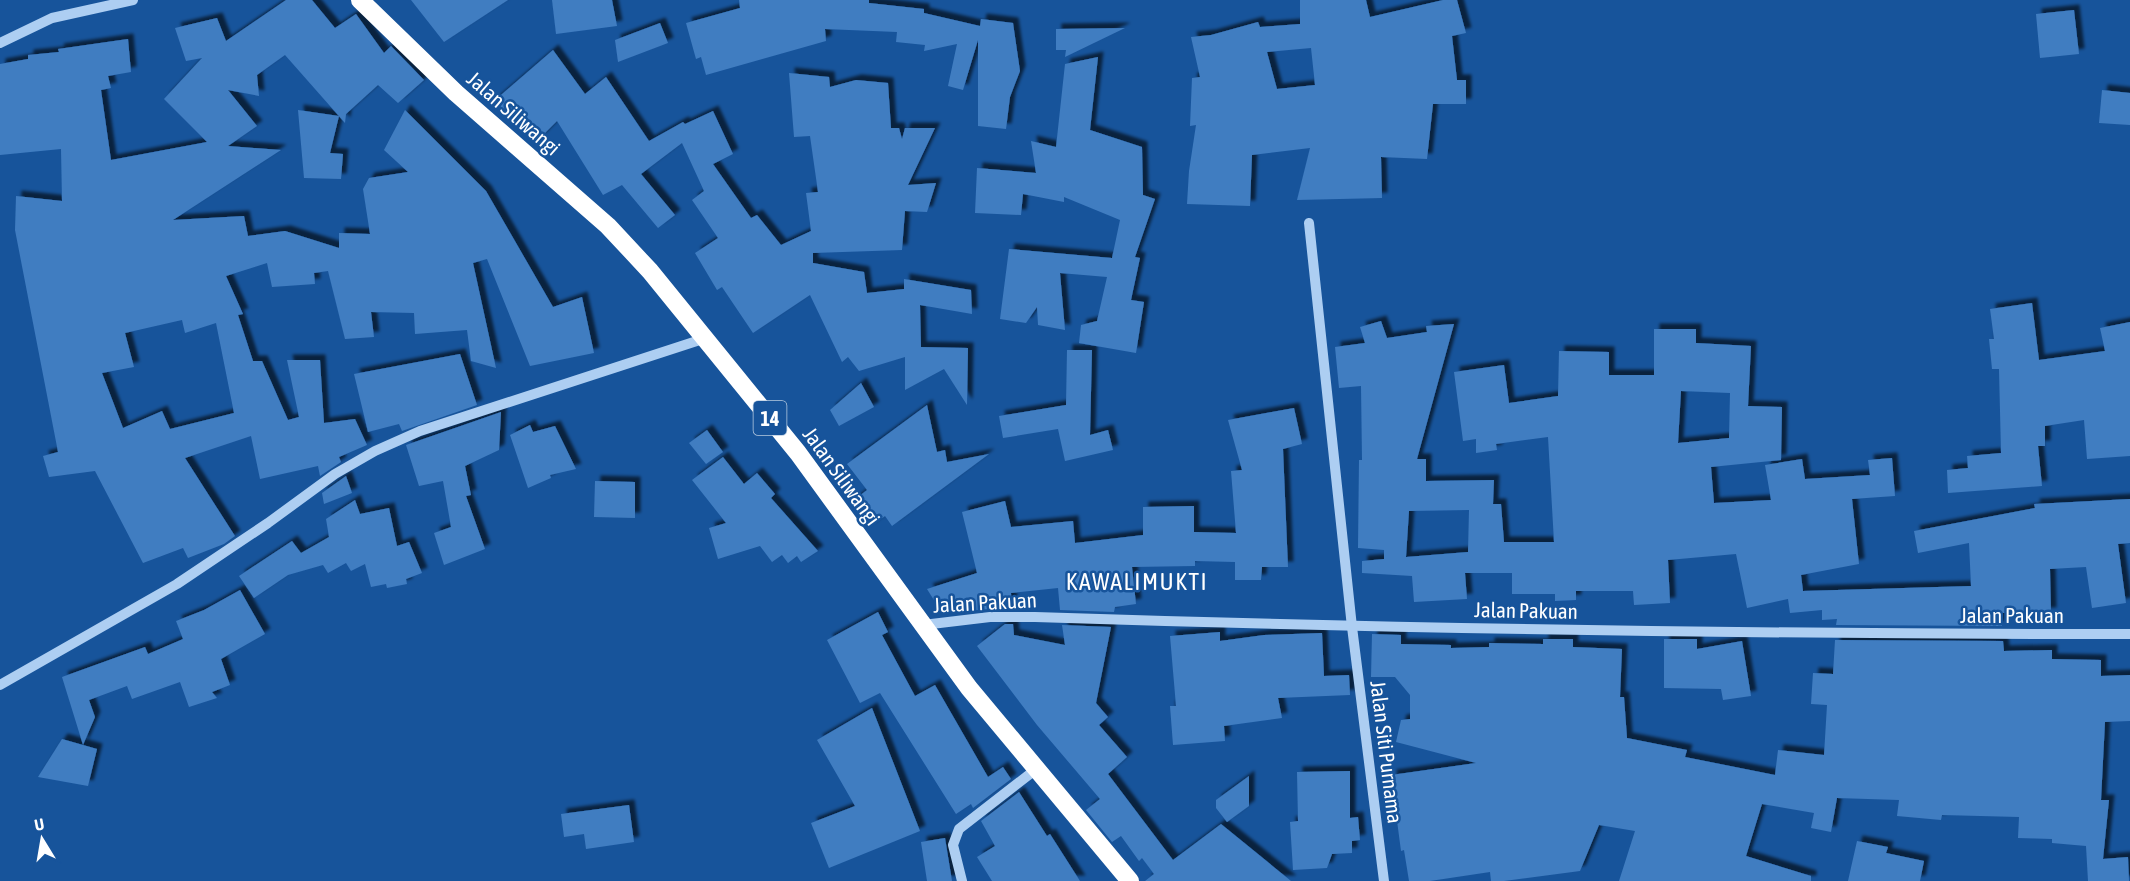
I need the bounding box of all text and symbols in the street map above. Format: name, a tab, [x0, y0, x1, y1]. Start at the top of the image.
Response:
street label: Jalan Siliwangi	[463, 66, 565, 160]
road number: 14	[754, 401, 786, 435]
street label: Jalan Siliwangi	[798, 422, 886, 530]
district label: KAWALIMUKTI	[1066, 568, 1208, 595]
street label: Jalan Pakuan	[933, 587, 1037, 617]
street label: Jalan Pakuan	[1474, 597, 1578, 623]
street label: Jalan Pakuan	[1960, 603, 2064, 627]
street label: Jalan Siti Purnama	[1366, 679, 1408, 825]
north arrow	[12, 809, 72, 869]
text: U	[33, 815, 45, 834]

